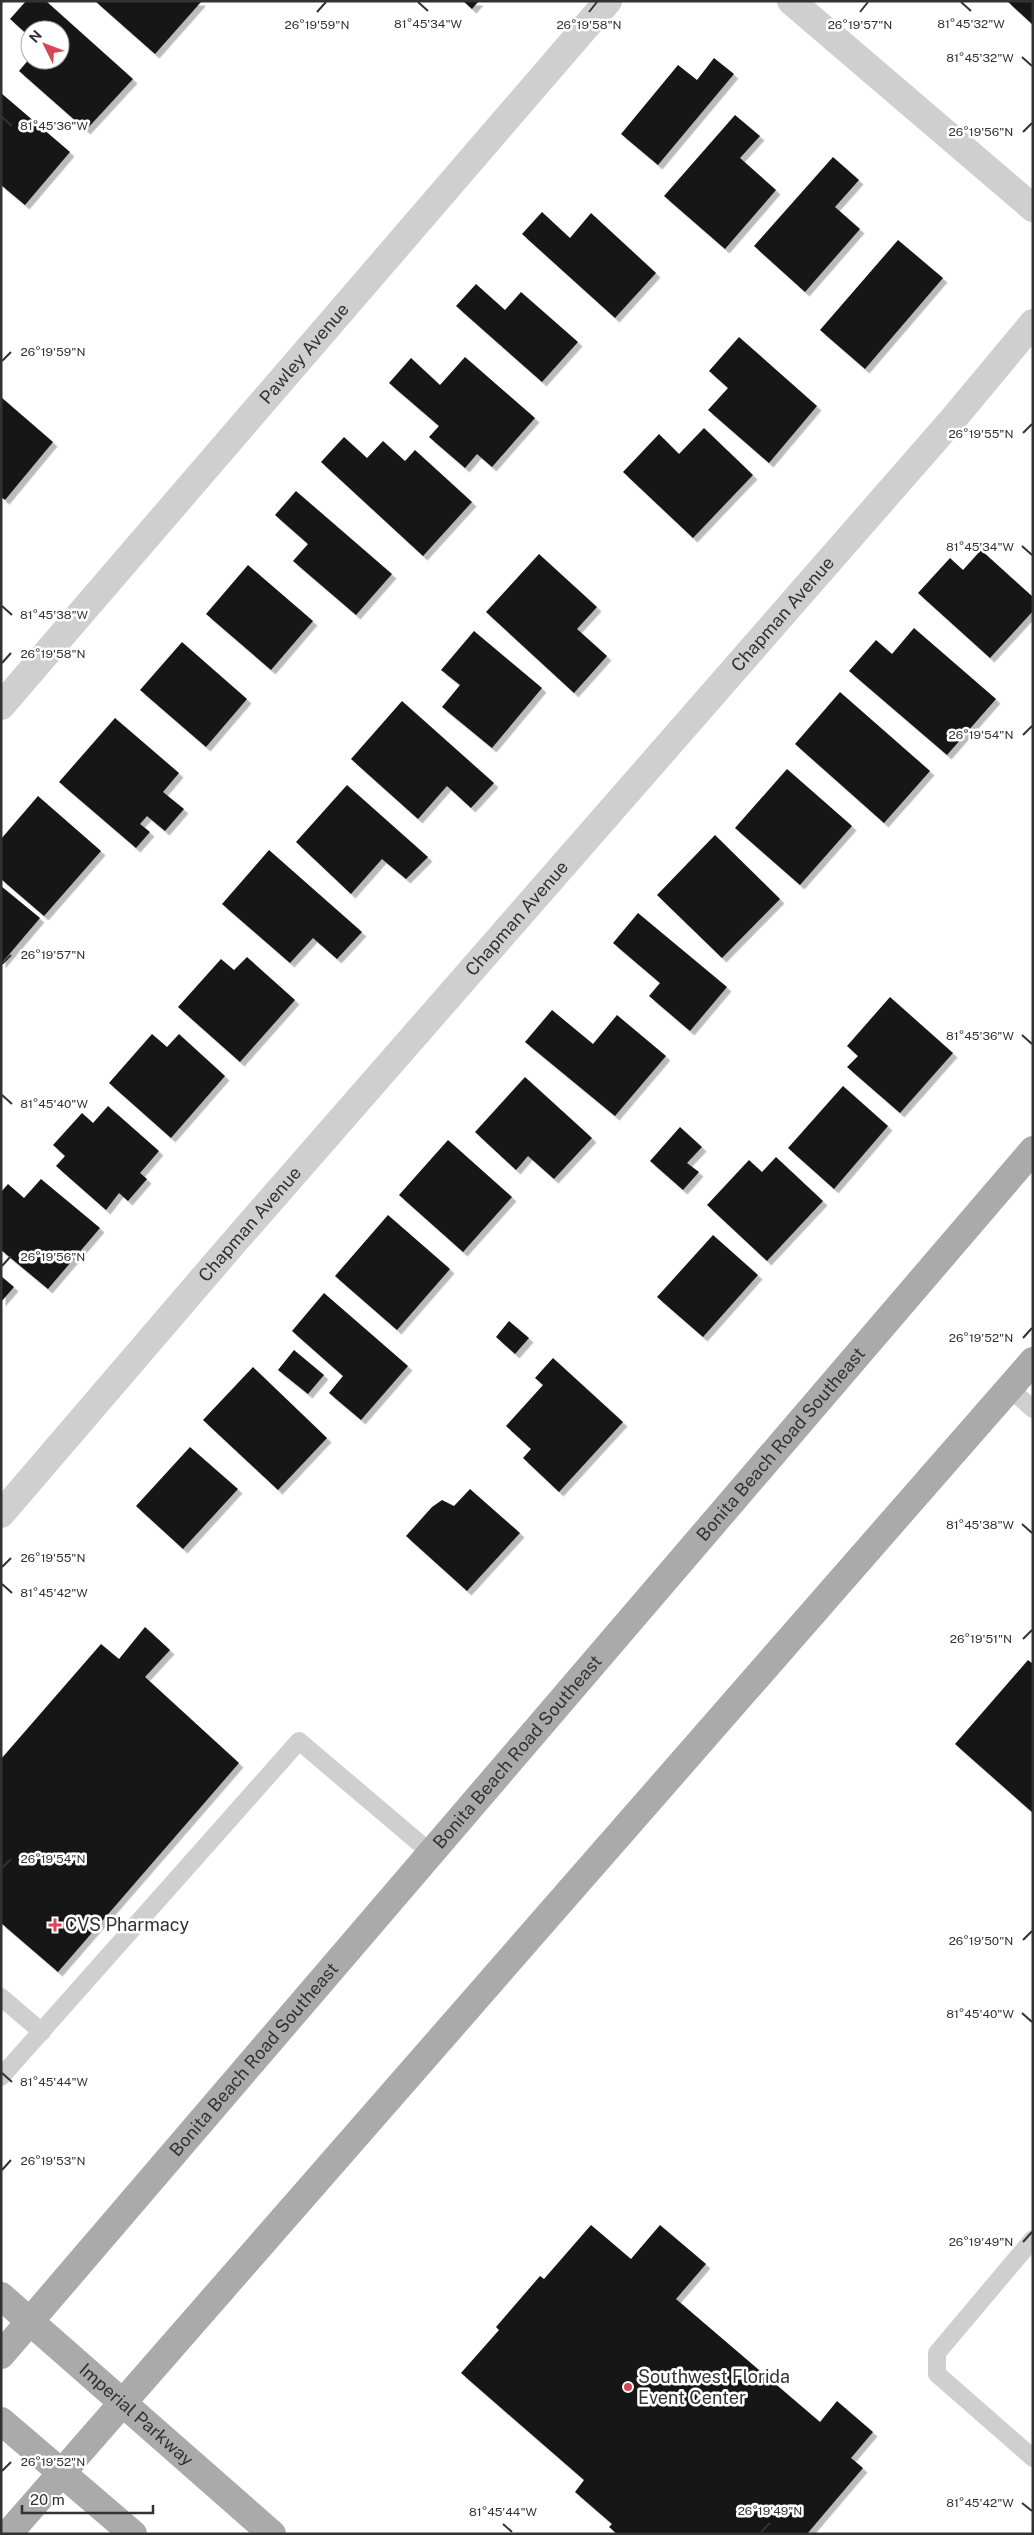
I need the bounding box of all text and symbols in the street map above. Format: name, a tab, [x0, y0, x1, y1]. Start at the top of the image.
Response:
text: 81°45'34"W	[394, 17, 463, 31]
text: 81°45'32"W	[937, 17, 1005, 31]
text: 26°19'59"N	[285, 18, 349, 32]
text: 26°19'58"N	[556, 18, 622, 32]
text: 26°19'57"N	[828, 18, 892, 32]
north arrow	[20, 20, 70, 70]
text: N	[26, 27, 45, 46]
text: 81°45'32"W	[946, 51, 1014, 65]
text: 81°45'36"W	[20, 119, 88, 133]
text: 26°19'56"N	[949, 125, 1013, 139]
street label: Pawley Avenue	[255, 299, 353, 408]
text: 26°19'59"N	[21, 345, 85, 359]
text: 26°19'55"N	[948, 427, 1014, 441]
text: 81°45'34"W	[946, 540, 1015, 554]
street label: Chapman Avenue	[727, 552, 838, 676]
text: 81°45'38"W	[20, 608, 89, 622]
text: 26°19'58"N	[20, 647, 86, 661]
text: 26°19'54"N	[949, 728, 1013, 742]
street label: Chapman Avenue	[461, 856, 572, 980]
text: 26°19'57"N	[21, 948, 85, 962]
text: 81°45'36"W	[946, 1029, 1014, 1043]
text: 81°45'40"W	[20, 1097, 88, 1111]
street label: Chapman Avenue	[194, 1162, 305, 1286]
text: 26°19'56"N	[21, 1250, 85, 1264]
text: 26°19'52"N	[949, 1331, 1013, 1345]
street label: Bonita Beach Road Southeast	[692, 1343, 869, 1545]
text: 81°45'38"W	[946, 1518, 1015, 1532]
text: 26°19'55"N	[20, 1551, 86, 1565]
text: 81°45'42"W	[20, 1586, 88, 1600]
text: 26°19'51"N	[950, 1632, 1012, 1646]
street label: Bonita Beach Road Southeast	[428, 1651, 606, 1853]
text: 26°19'54"N	[21, 1852, 85, 1866]
place label: CVS Pharmacy	[65, 1914, 189, 1935]
marker: CVS Pharmacy	[49, 1919, 61, 1931]
text: 26°19'50"N	[949, 1934, 1013, 1948]
street label: Bonita Beach Road Southeast	[165, 1958, 342, 2160]
text: 81°45'40"W	[946, 2007, 1014, 2021]
text: 81°45'44"W	[20, 2075, 89, 2089]
text: 26°19'53"N	[21, 2154, 85, 2168]
text: 26°19'49"N	[949, 2235, 1013, 2249]
street label: Imperial Parkway	[75, 2359, 198, 2470]
place label: Southwest Florida Event Center	[638, 2366, 790, 2408]
marker: Southwest Florida Event Center	[622, 2381, 634, 2393]
text: 26°19'52"N	[21, 2455, 85, 2469]
scale bar	[22, 2482, 154, 2514]
text: 20 m	[30, 2491, 65, 2508]
text: 81°45'42"W	[946, 2496, 1014, 2510]
text: 26°19'49"N	[738, 2504, 802, 2518]
text: 81°45'44"W	[469, 2505, 538, 2519]

